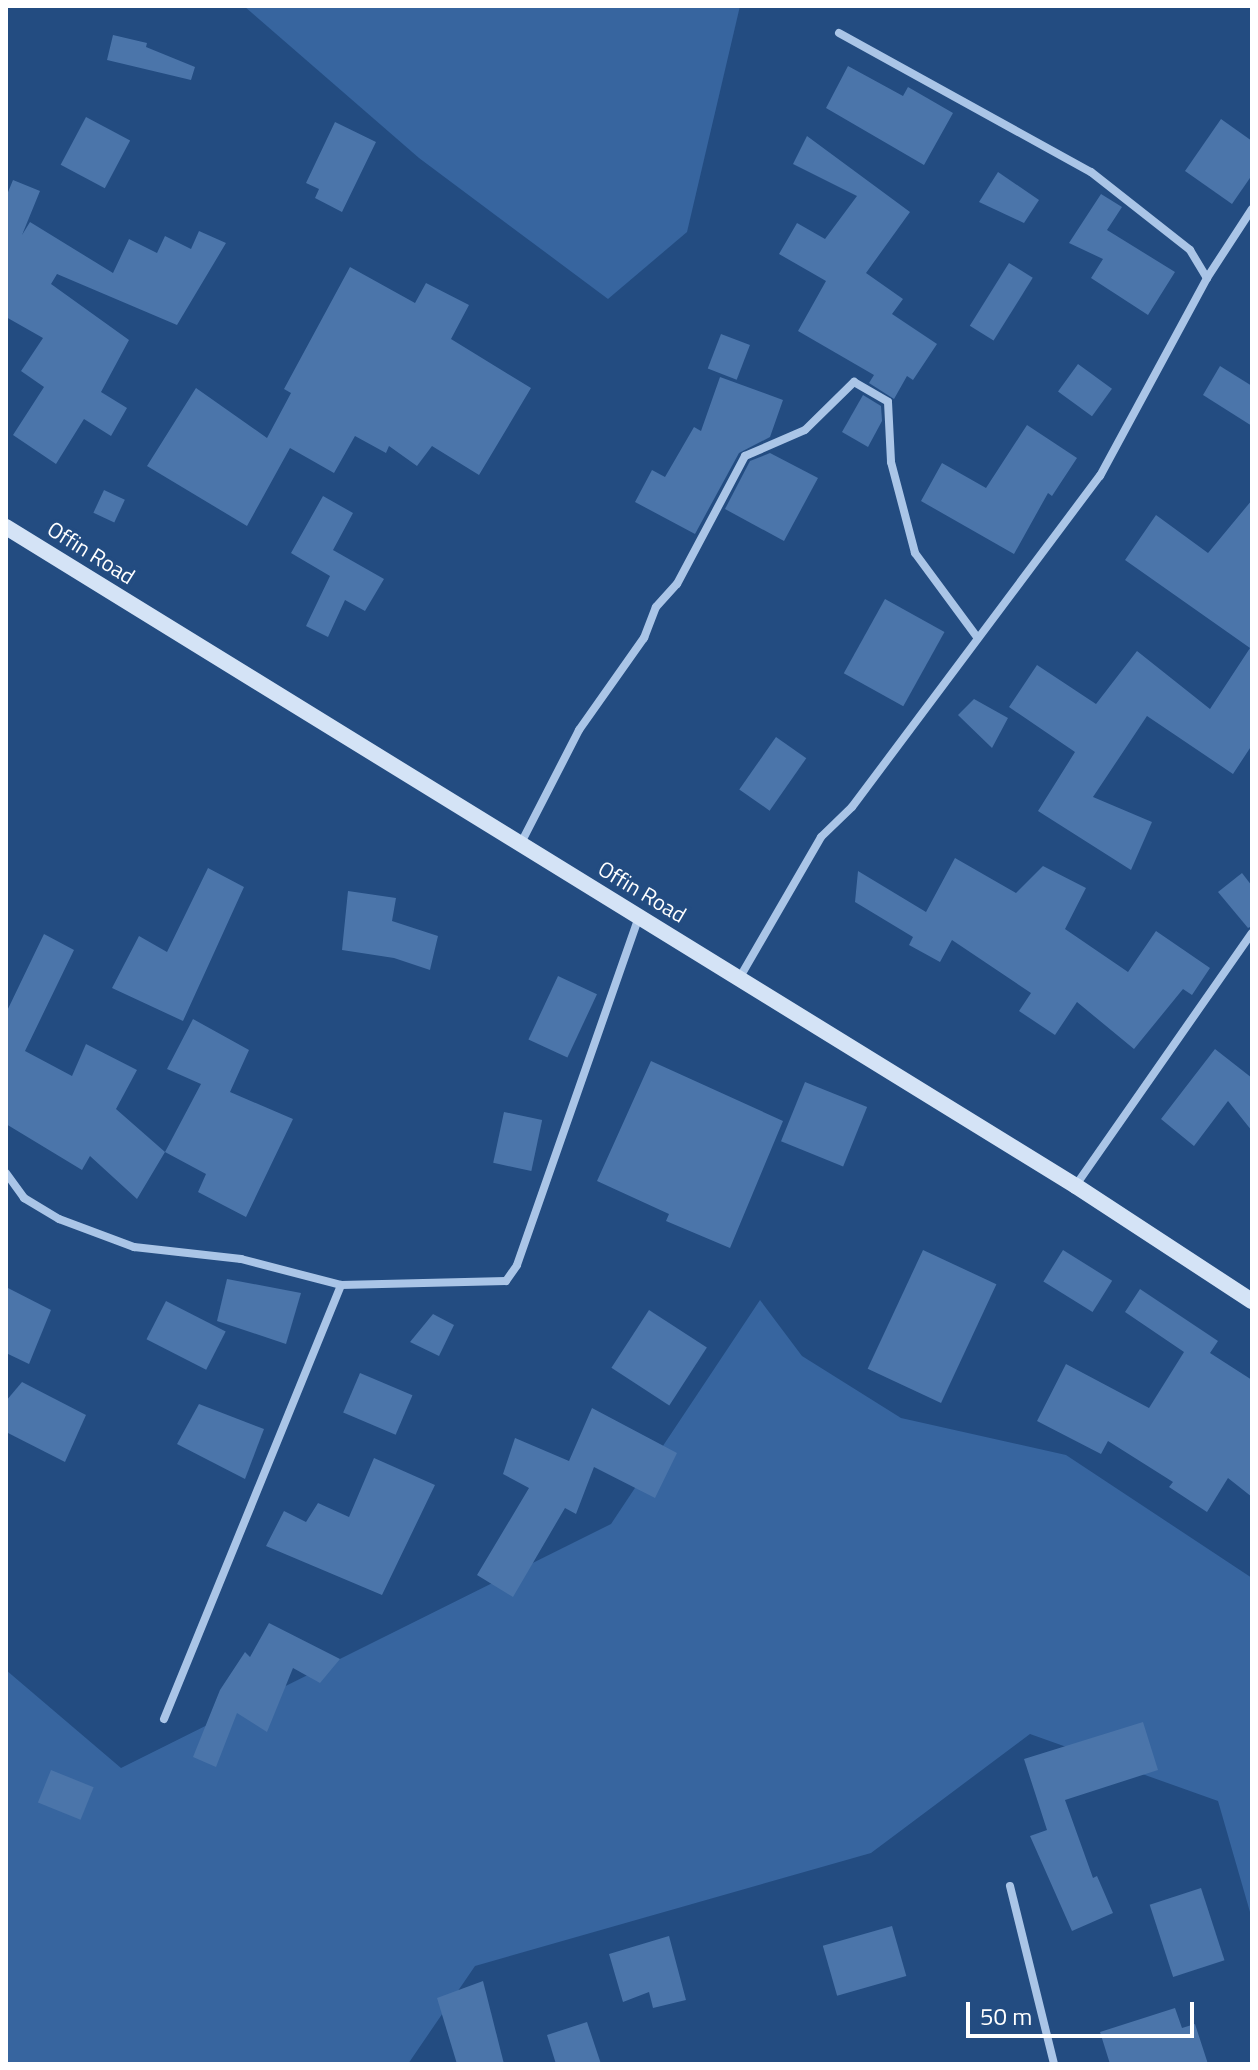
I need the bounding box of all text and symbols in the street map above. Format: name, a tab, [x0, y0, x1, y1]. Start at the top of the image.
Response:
street label: Offin Road	[42, 516, 140, 590]
street label: Offin Road	[593, 855, 691, 929]
scale bar	[970, 1986, 1198, 2036]
text: 50 m	[980, 1998, 1032, 2034]

